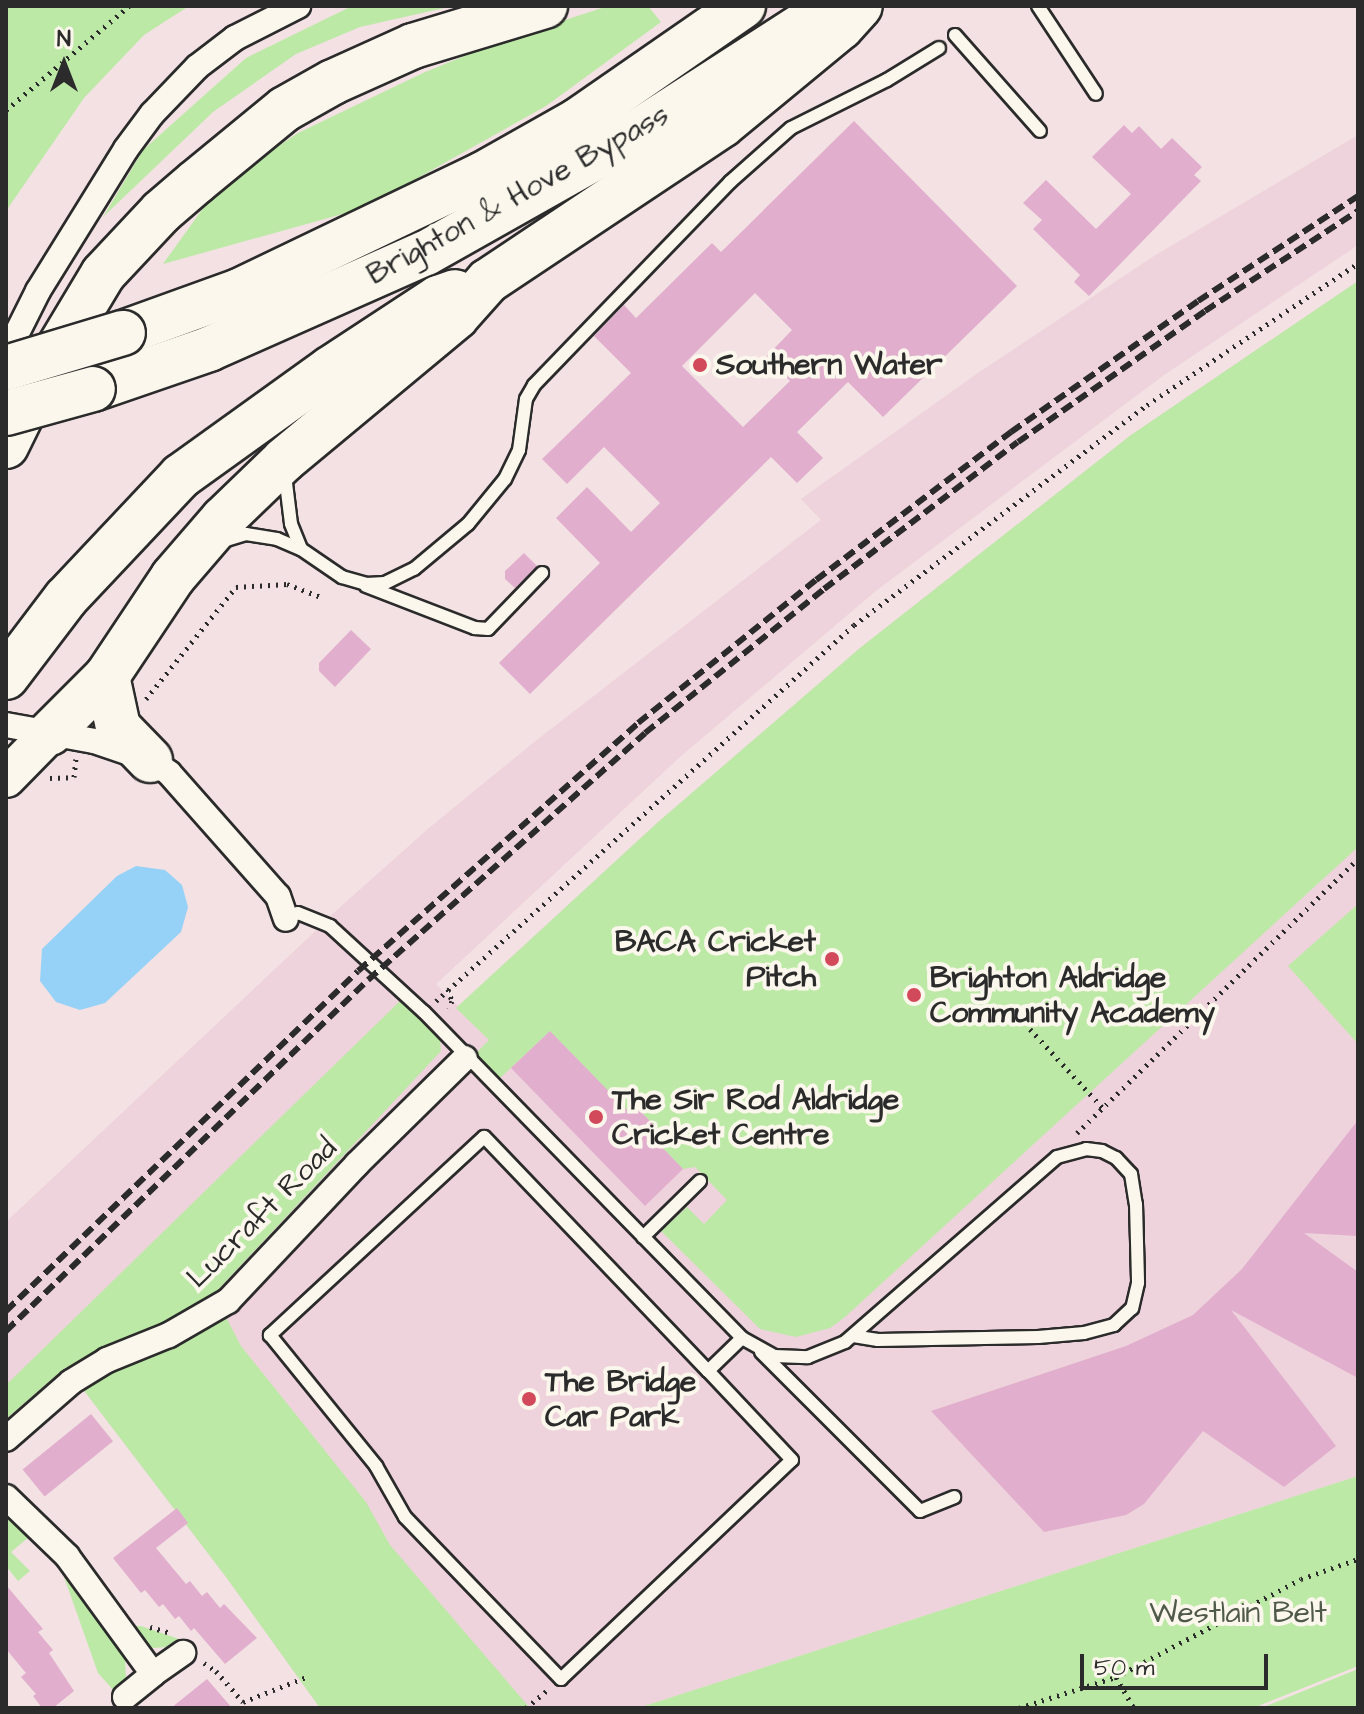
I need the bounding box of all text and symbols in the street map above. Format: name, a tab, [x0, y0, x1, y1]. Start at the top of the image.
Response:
north arrow	[24, 24, 104, 104]
text: N	[57, 24, 71, 55]
street label: Brighton & Hove Bypass	[361, 97, 675, 293]
place label: Southern Water	[716, 347, 943, 383]
marker: Southern Water	[691, 356, 709, 374]
place label: BACA Cricket Pitch	[615, 924, 816, 994]
marker: BACA Cricket Pitch	[823, 950, 841, 968]
place label: Brighton Aldridge Community Academy	[930, 960, 1215, 1030]
marker: Brighton Aldridge Community Academy	[905, 986, 923, 1004]
place label: The Sir Rod Aldridge Cricket Centre	[612, 1082, 899, 1152]
marker: The Sir Rod Aldridge Cricket Centre	[587, 1108, 605, 1126]
street label: Lucraft Road	[179, 1130, 345, 1296]
place label: The Bridge Car Park	[545, 1364, 696, 1434]
marker: The Bridge Car Park	[520, 1390, 538, 1408]
park label: Westlain Belt	[1149, 1595, 1327, 1631]
scale bar	[1084, 1638, 1272, 1688]
text: 50 m	[1094, 1651, 1154, 1685]

